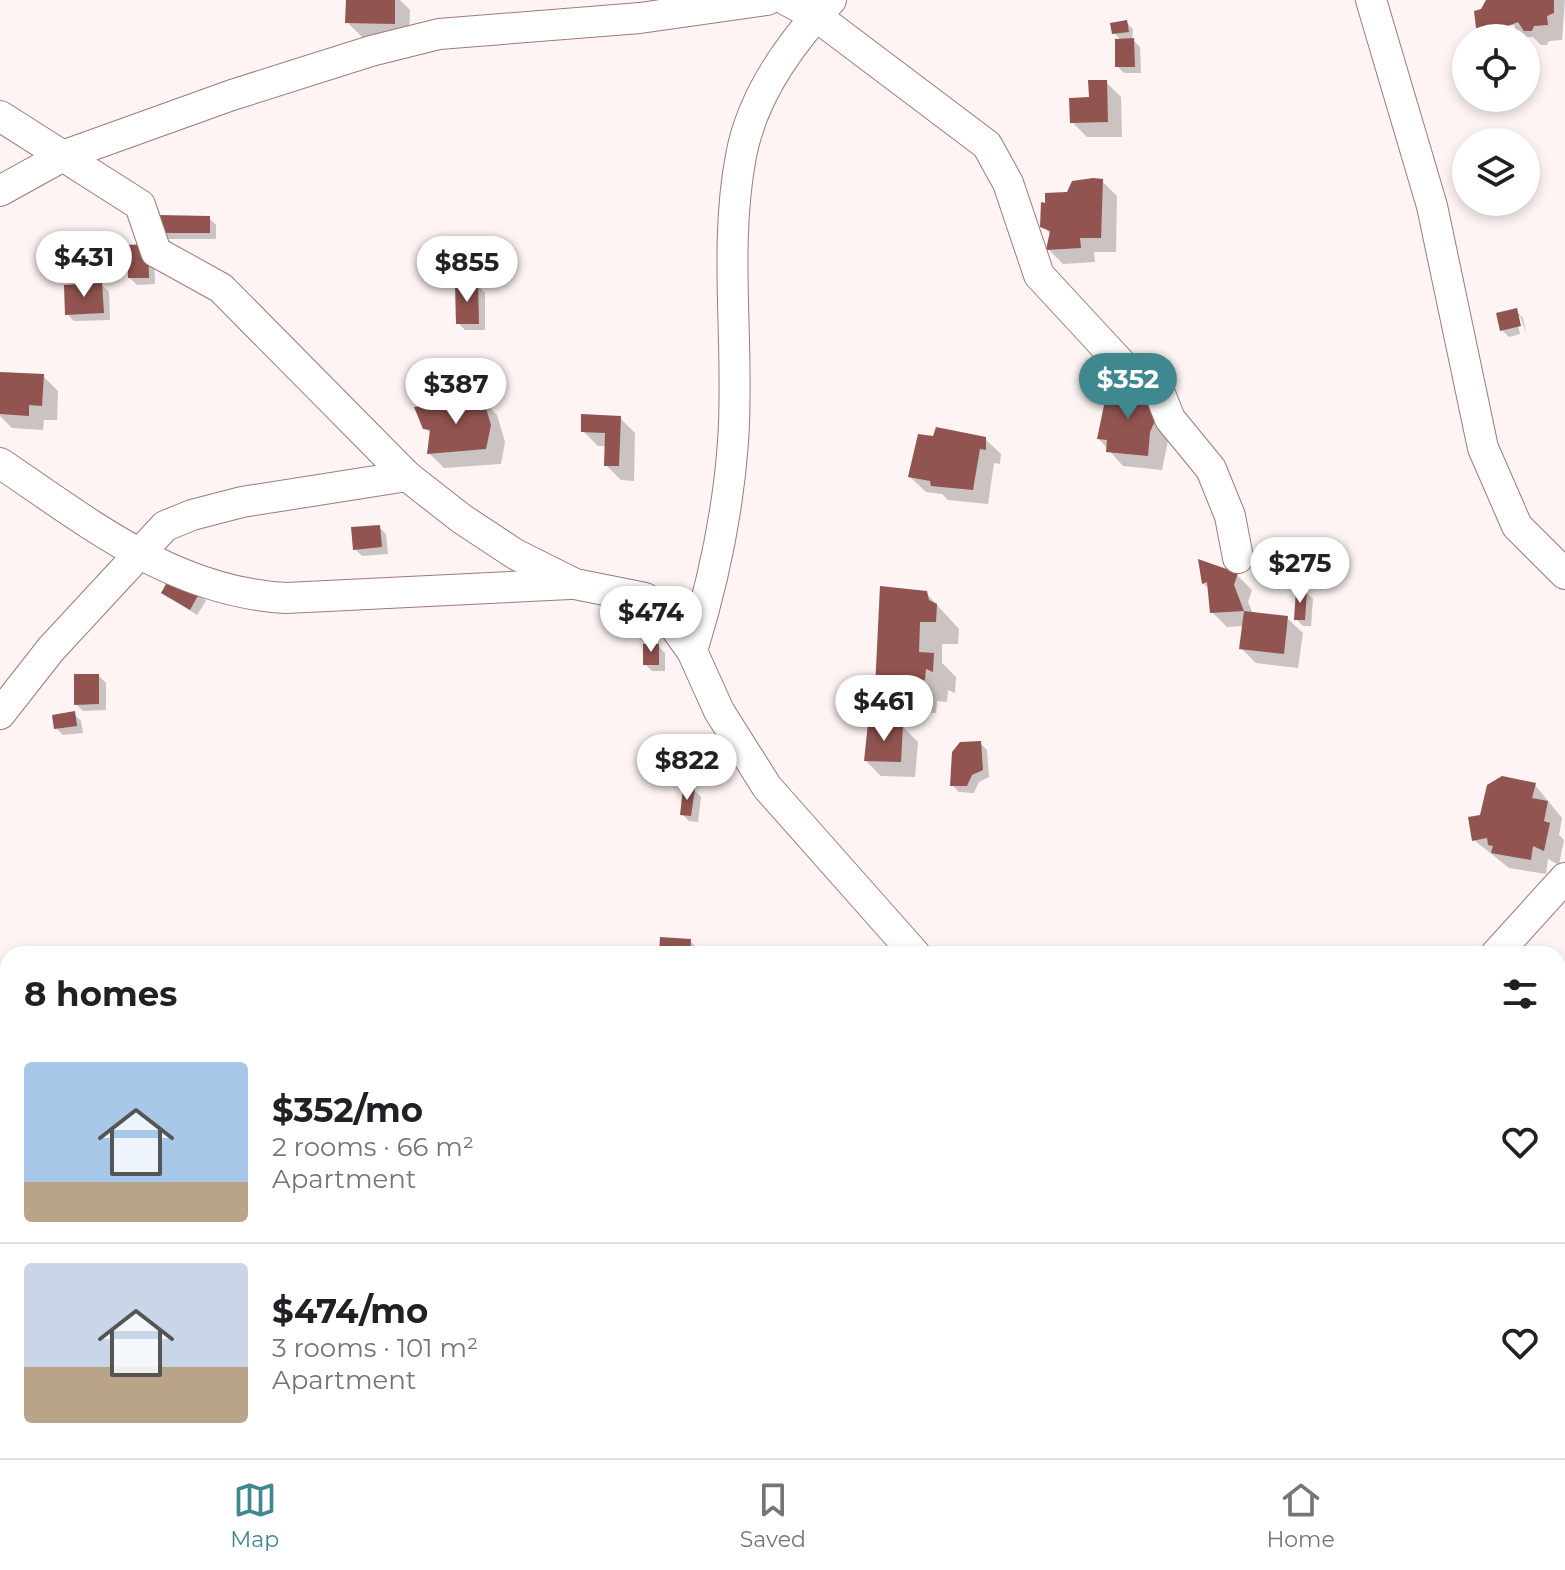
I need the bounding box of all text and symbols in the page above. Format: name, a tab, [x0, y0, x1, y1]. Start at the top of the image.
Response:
map controls	[1452, 24, 1540, 216]
button: locate	[1452, 24, 1540, 112]
button: layers	[1452, 128, 1540, 216]
pin: $431	[37, 231, 131, 299]
pin: $855	[420, 236, 514, 304]
text: $431	[54, 241, 114, 273]
text: $855	[435, 246, 499, 278]
pin: $352	[1081, 353, 1175, 421]
pin: $387	[409, 358, 503, 426]
text: $352	[1097, 363, 1159, 395]
text: $387	[423, 368, 489, 400]
pin: $275	[1253, 537, 1347, 605]
text: $275	[1268, 547, 1332, 579]
pin: $474	[604, 586, 698, 654]
text: $474	[618, 596, 684, 628]
pin: $461	[837, 675, 931, 743]
text: $461	[853, 685, 915, 717]
pin: $822	[640, 734, 734, 802]
text: $822	[655, 744, 719, 776]
icon: filters	[1498, 972, 1542, 1016]
text: 8 homes	[24, 973, 177, 1015]
text: $352/mo	[272, 1089, 423, 1131]
icon: home	[88, 1094, 184, 1190]
icon: heart	[1498, 1120, 1542, 1164]
text: 2 rooms · 66 m²	[272, 1131, 474, 1163]
text: Apartment	[272, 1163, 416, 1195]
text: $474/mo	[272, 1290, 428, 1332]
icon: home	[88, 1295, 184, 1391]
icon: heart	[1498, 1321, 1542, 1365]
text: 3 rooms · 101 m²	[272, 1332, 478, 1364]
text: Apartment	[272, 1364, 416, 1396]
tab: Map	[230, 1478, 279, 1553]
tab: Saved	[740, 1478, 806, 1553]
tab: Home	[1266, 1478, 1335, 1553]

